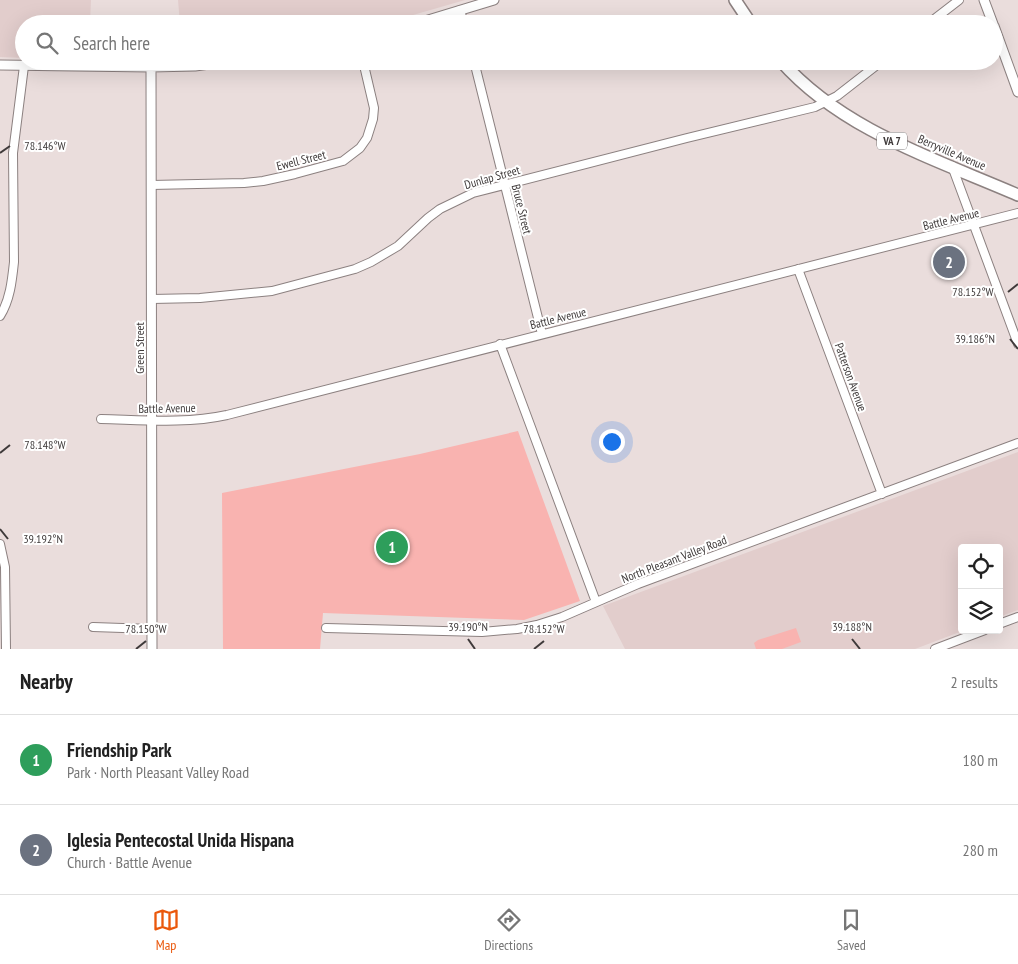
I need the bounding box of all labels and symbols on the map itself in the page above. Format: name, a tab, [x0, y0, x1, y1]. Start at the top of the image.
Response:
street label: Berryville Avenue	[916, 131, 988, 173]
road number: VA 7	[877, 132, 907, 150]
text: 78.146°W	[24, 138, 66, 153]
street label: Ewell Street	[275, 147, 328, 173]
street label: Dunlap Street	[463, 162, 522, 192]
street label: Bruce Street	[509, 183, 536, 236]
street label: Battle Avenue	[921, 205, 981, 233]
pin: 2	[933, 243, 965, 281]
text: 78.152°W	[952, 284, 994, 299]
street label: Battle Avenue	[528, 304, 588, 332]
street label: Green Street	[132, 321, 147, 374]
text: 39.186°N	[955, 331, 995, 346]
street label: Patterson Avenue	[832, 341, 870, 413]
street label: Battle Avenue	[138, 400, 196, 416]
your location	[599, 429, 625, 455]
text: 78.148°W	[24, 437, 66, 452]
pin: 1	[376, 528, 408, 566]
text: 39.192°N	[23, 531, 63, 546]
street label: North Pleasant Valley Road	[619, 532, 729, 586]
text: 39.190°N	[448, 619, 488, 634]
text: 39.188°N	[832, 619, 872, 634]
text: 78.150°W	[125, 621, 167, 636]
text: 78.152°W	[523, 621, 565, 636]

